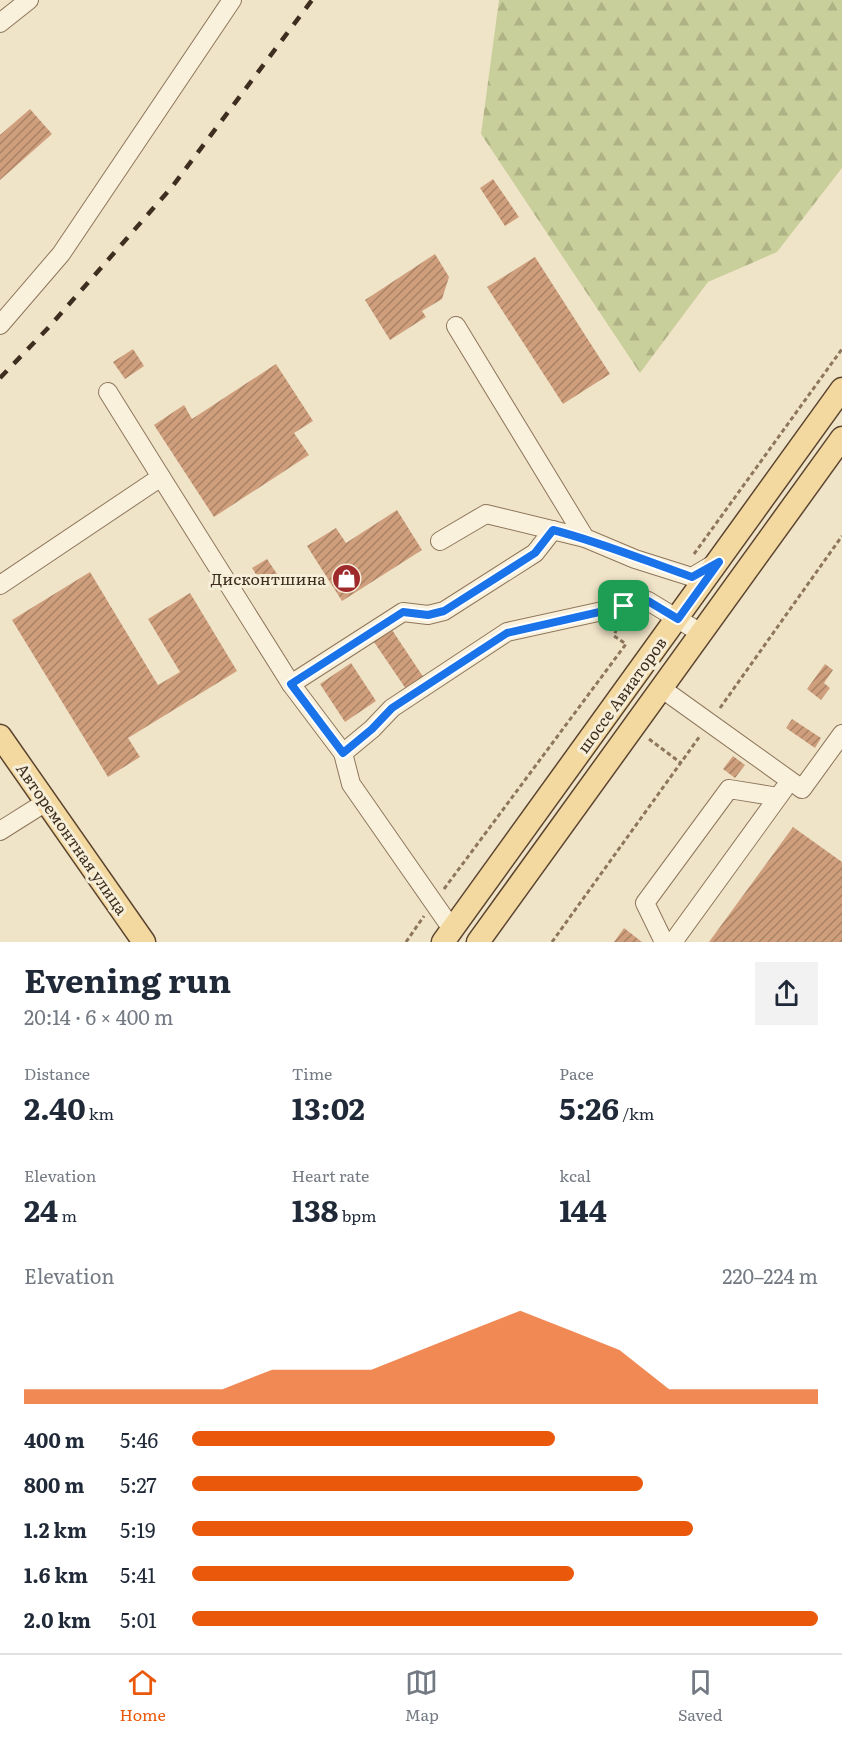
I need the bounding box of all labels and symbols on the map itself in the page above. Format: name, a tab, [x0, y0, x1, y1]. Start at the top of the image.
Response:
shop icon: Дисконтшина	[331, 563, 363, 595]
place label: Дисконтшина	[211, 566, 326, 590]
pin	[598, 580, 649, 631]
street label: шоссе Авиаторов	[571, 631, 672, 758]
street label: Авторемонтная улица	[11, 758, 135, 919]

